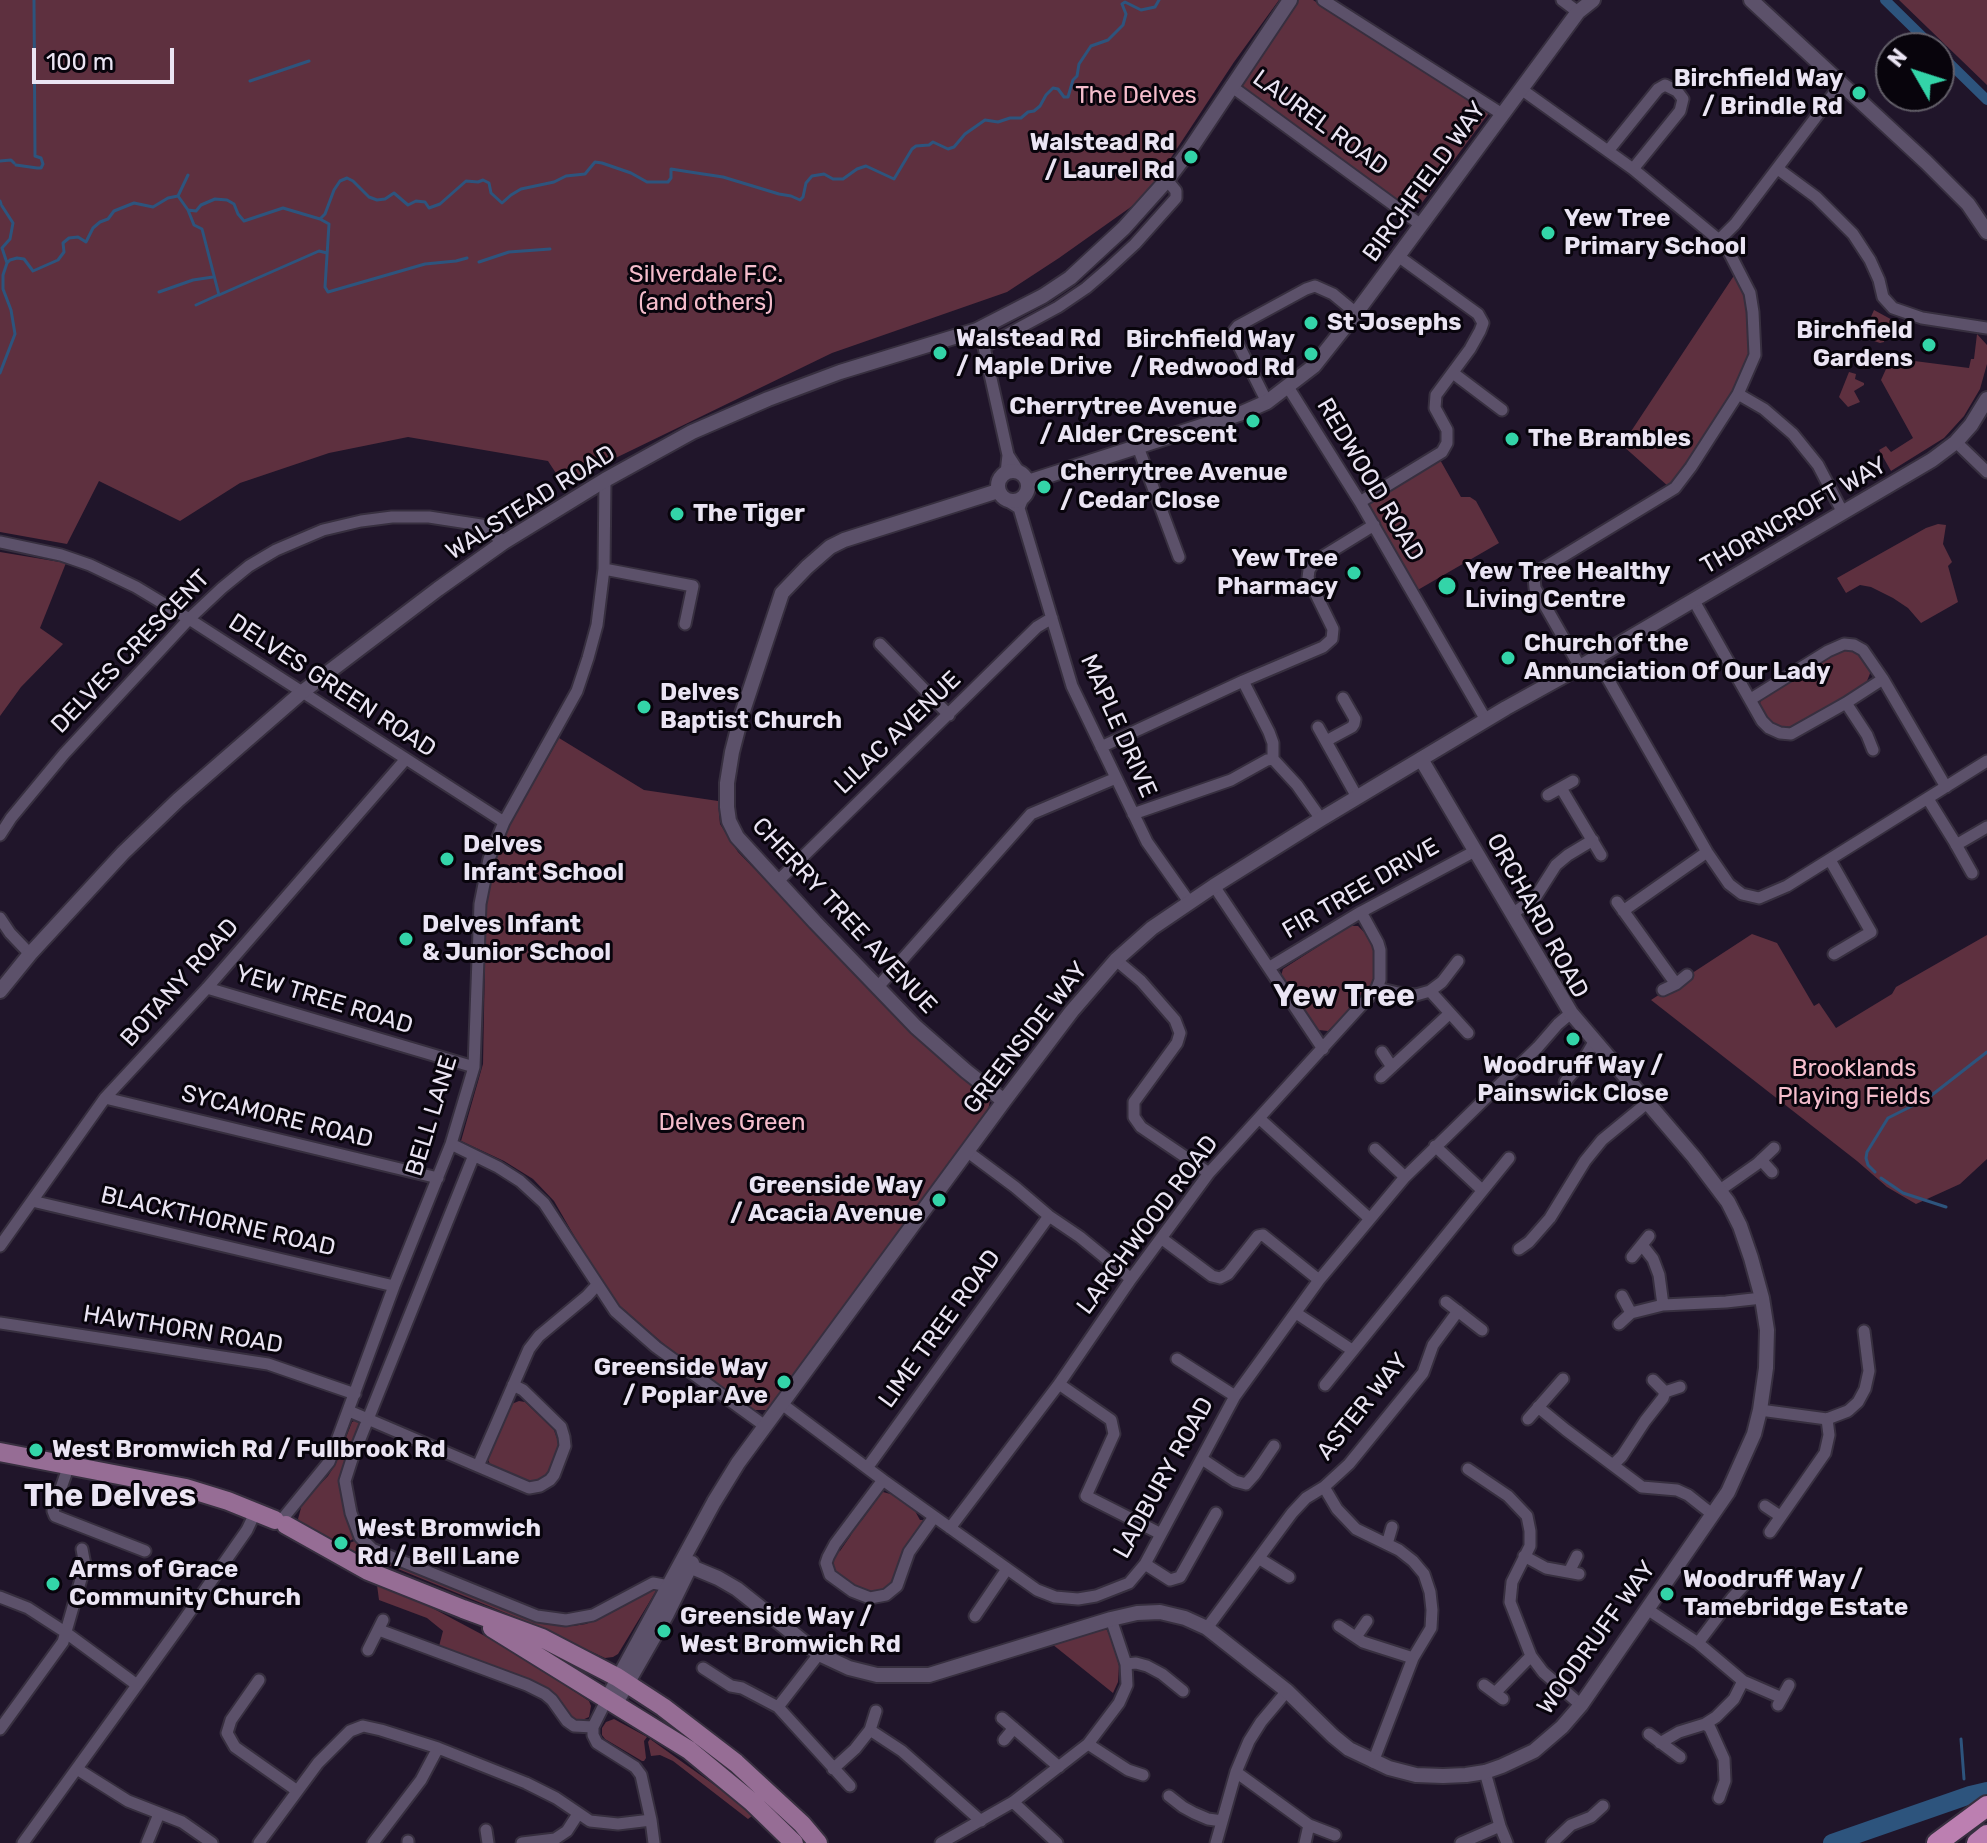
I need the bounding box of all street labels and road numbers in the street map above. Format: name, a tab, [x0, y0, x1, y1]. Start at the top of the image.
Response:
street label: LAUREL ROAD	[1247, 64, 1393, 182]
street label: BIRCHFIELD WAY	[1357, 96, 1493, 268]
street label: REDWOOD ROAD	[1310, 393, 1430, 567]
street label: WALSTEAD ROAD	[441, 439, 621, 567]
street label: THORNCROFT WAY	[1696, 451, 1892, 581]
street label: DELVES CRESCENT	[46, 564, 216, 740]
street label: DELVES GREEN ROAD	[223, 608, 441, 764]
street label: MAPLE DRIVE	[1074, 650, 1162, 802]
street label: LILAC AVENUE	[829, 666, 967, 800]
street label: CHERRY TREE AVENUE	[746, 812, 942, 1020]
street label: ORCHARD ROAD	[1480, 829, 1594, 1003]
street label: FIR TREE DRIVE	[1278, 833, 1444, 945]
street label: BOTANY ROAD	[115, 913, 245, 1053]
street label: GREENSIDE WAY	[958, 956, 1094, 1120]
street label: YEW TREE ROAD	[232, 959, 416, 1041]
street label: BELL LANE	[400, 1052, 464, 1180]
street label: SYCAMORE ROAD	[178, 1079, 376, 1155]
street label: LARCHWOOD ROAD	[1071, 1130, 1225, 1320]
street label: BLACKTHORNE ROAD	[98, 1181, 338, 1263]
street label: LIME TREE ROAD	[873, 1244, 1007, 1414]
street label: HAWTHORN ROAD	[81, 1300, 285, 1360]
street label: ASTER WAY	[1311, 1348, 1415, 1466]
street label: LADBURY ROAD	[1108, 1392, 1220, 1564]
street label: WOODRUFF WAY	[1532, 1556, 1662, 1720]

